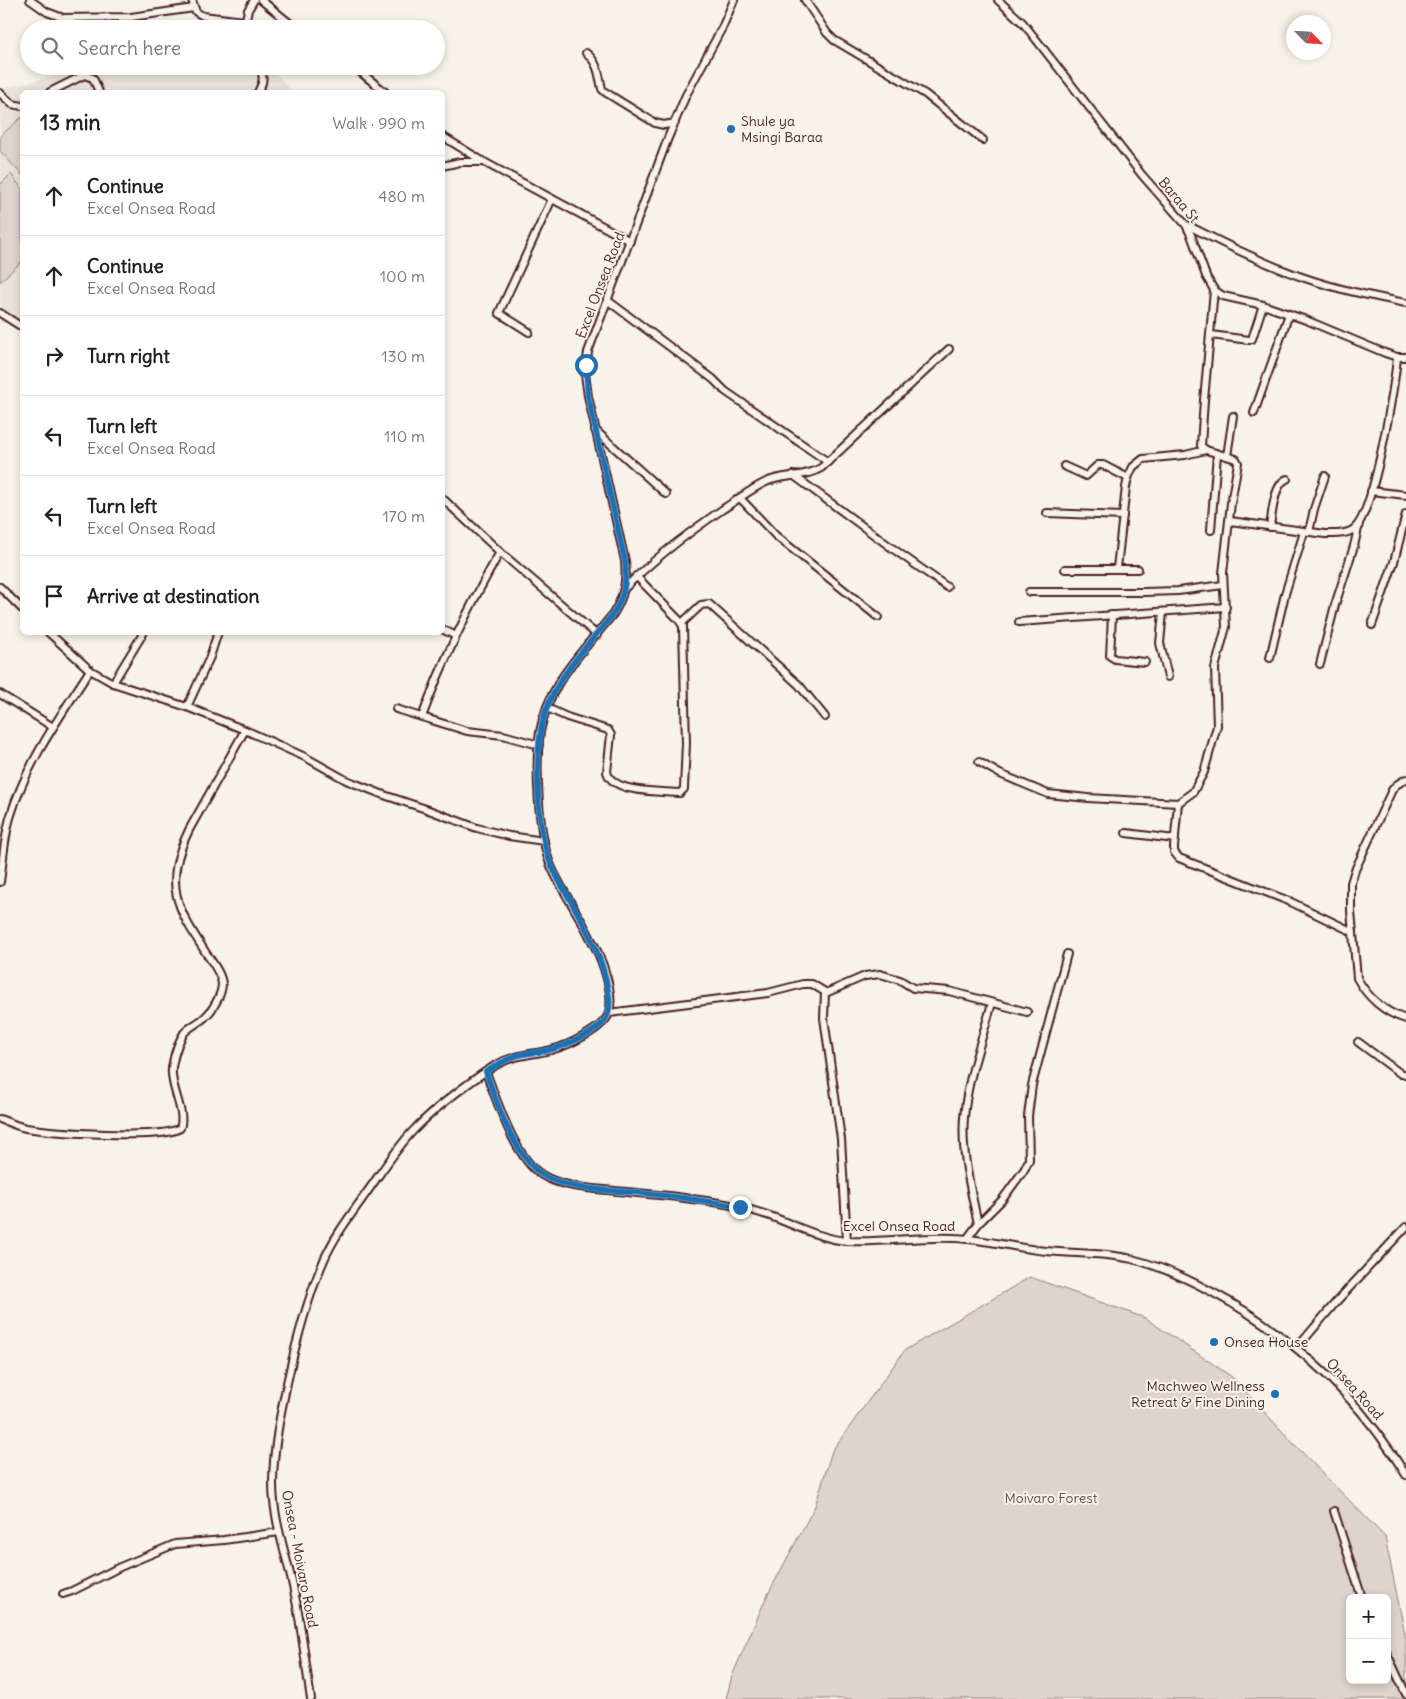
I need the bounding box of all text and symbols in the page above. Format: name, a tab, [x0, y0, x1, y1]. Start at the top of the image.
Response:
north arrow	[1286, 15, 1331, 60]
search box	[20, 20, 445, 75]
icon: search	[38, 34, 66, 62]
text: Search here	[78, 36, 181, 60]
text: 13 min	[40, 109, 101, 136]
place label: Shule ya Msingi Baraa	[741, 112, 823, 146]
text: Walk · 990 m	[332, 113, 425, 133]
marker: Shule ya Msingi Baraa	[725, 123, 737, 135]
street label: Baraa St	[1155, 173, 1204, 227]
text: Continue	[87, 174, 164, 198]
icon: ahead	[40, 182, 68, 210]
text: 480 m	[378, 186, 425, 206]
text: Excel Onsea Road	[87, 198, 216, 218]
street label: Excel Onsea Road	[571, 229, 629, 341]
text: Continue	[87, 254, 164, 278]
icon: ahead	[40, 262, 68, 290]
text: 100 m	[380, 266, 425, 286]
text: Excel Onsea Road	[87, 278, 216, 298]
icon: right	[40, 342, 68, 370]
text: Turn right	[87, 344, 170, 368]
text: 130 m	[381, 346, 425, 366]
route start	[575, 354, 598, 377]
text: Turn left	[87, 414, 157, 438]
icon: left	[40, 422, 68, 450]
text: 110 m	[384, 426, 425, 446]
text: Excel Onsea Road	[87, 438, 216, 458]
text: Turn left	[87, 494, 157, 518]
icon: left	[40, 502, 68, 530]
text: 170 m	[382, 506, 425, 526]
text: Excel Onsea Road	[87, 518, 216, 538]
icon: arrive	[40, 582, 68, 610]
text: Arrive at destination	[87, 584, 260, 608]
route end	[729, 1196, 752, 1219]
street label: Excel Onsea Road	[843, 1217, 955, 1235]
place label: Onsea House	[1224, 1333, 1308, 1351]
marker: Onsea House	[1208, 1336, 1220, 1348]
street label: Onsea Road	[1323, 1354, 1387, 1424]
place label: Machweo Wellness Retreat & Fine Dining	[1131, 1377, 1265, 1411]
marker: Machweo Wellness Retreat & Fine Dining	[1269, 1388, 1281, 1400]
street label: Onsea - Moivaro Road	[278, 1489, 322, 1629]
park label: Moivaro Forest	[1005, 1489, 1098, 1507]
map controls	[1346, 1594, 1391, 1684]
button: +	[1346, 1594, 1391, 1639]
button: −	[1346, 1639, 1391, 1684]

